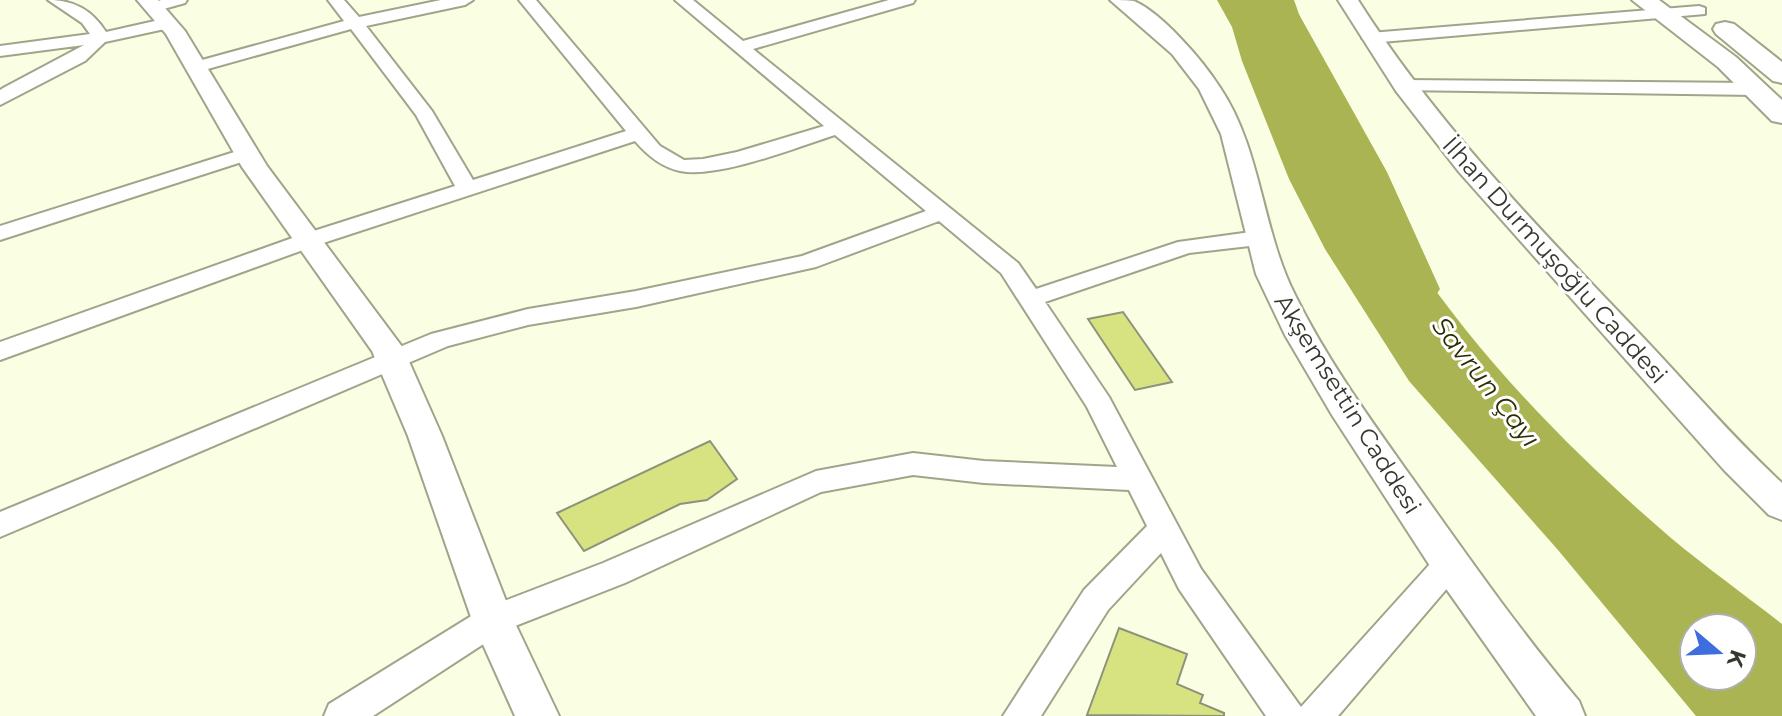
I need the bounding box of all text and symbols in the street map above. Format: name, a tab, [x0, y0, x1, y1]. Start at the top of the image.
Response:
street label: İlhan Durmuşoğlu Caddesi	[1437, 131, 1673, 389]
street label: Akşemsettin Caddesi	[1269, 289, 1427, 519]
water label: Savrun Çayı	[1425, 310, 1547, 454]
north arrow	[1678, 612, 1758, 692]
text: K	[1721, 646, 1752, 671]

